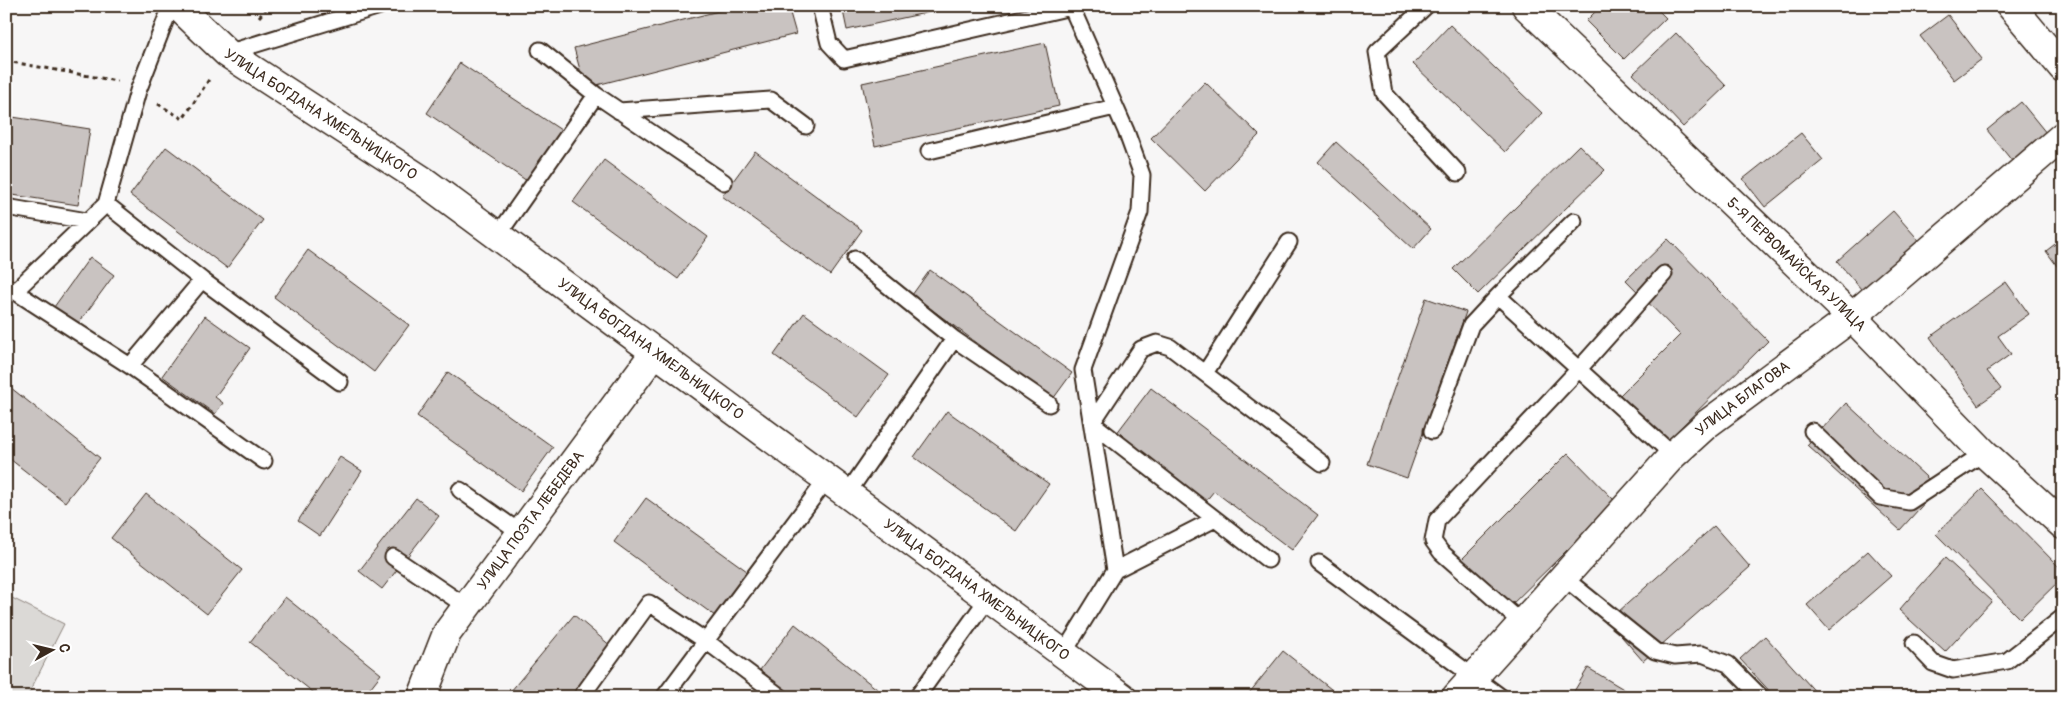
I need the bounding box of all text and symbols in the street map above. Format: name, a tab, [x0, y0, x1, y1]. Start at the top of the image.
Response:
street label: УЛИЦА БОГДАНА ХМЕЛЬНИЦКОГО	[221, 45, 421, 184]
street label: 5-Я ПЕРВОМАЙСКАЯ УЛИЦА	[1723, 194, 1870, 336]
street label: УЛИЦА БОГДАНА ХМЕЛЬНИЦКОГО	[554, 274, 747, 424]
street label: УЛИЦА БЛАГОВА	[1691, 357, 1794, 440]
street label: УЛИЦА ПОЭТА ЛЕБЕДЕВА	[473, 447, 589, 594]
street label: УЛИЦА БОГДАНА ХМЕЛЬНИЦКОГО	[880, 515, 1073, 665]
north arrow	[28, 626, 78, 676]
text: С	[55, 643, 73, 654]

